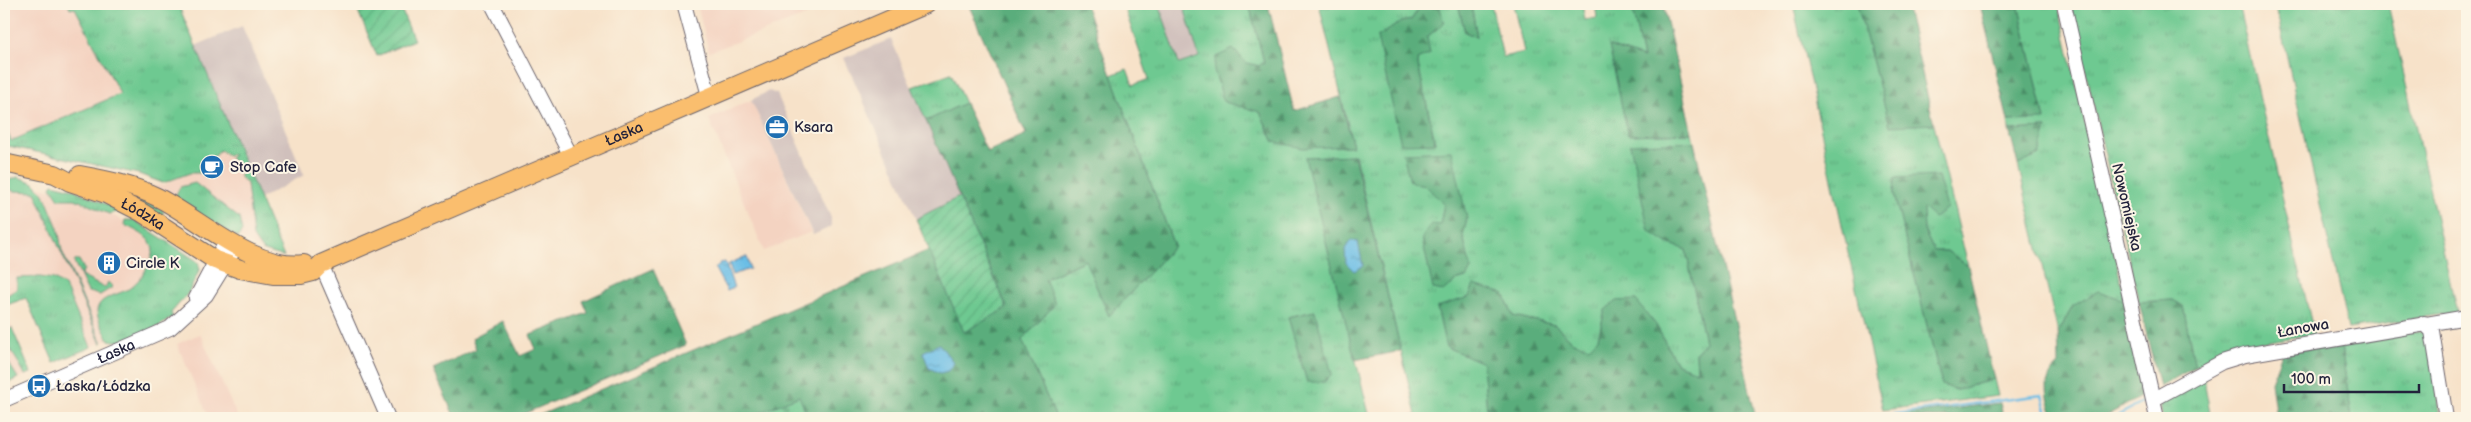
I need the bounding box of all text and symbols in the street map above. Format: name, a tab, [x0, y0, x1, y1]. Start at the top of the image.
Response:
office icon: Ksara	[764, 114, 790, 140]
street label: Łaska	[602, 118, 646, 151]
place label: Ksara	[794, 118, 833, 137]
cafe icon: Stop Cafe	[199, 154, 225, 180]
place label: Stop Cafe	[230, 158, 297, 177]
street label: Nowomiejska	[2107, 161, 2146, 253]
street label: Łódzka	[117, 194, 168, 235]
building icon: Circle K	[96, 250, 122, 276]
place label: Circle K	[126, 254, 179, 273]
street label: Łanowa	[2276, 315, 2330, 342]
street label: Łaska	[94, 335, 138, 369]
scale bar	[2284, 362, 2418, 394]
text: 100 m	[2291, 370, 2331, 389]
bus stop icon: Łaska/Łódzka	[26, 373, 52, 399]
place label: Łaska/Łódzka	[56, 377, 151, 396]

